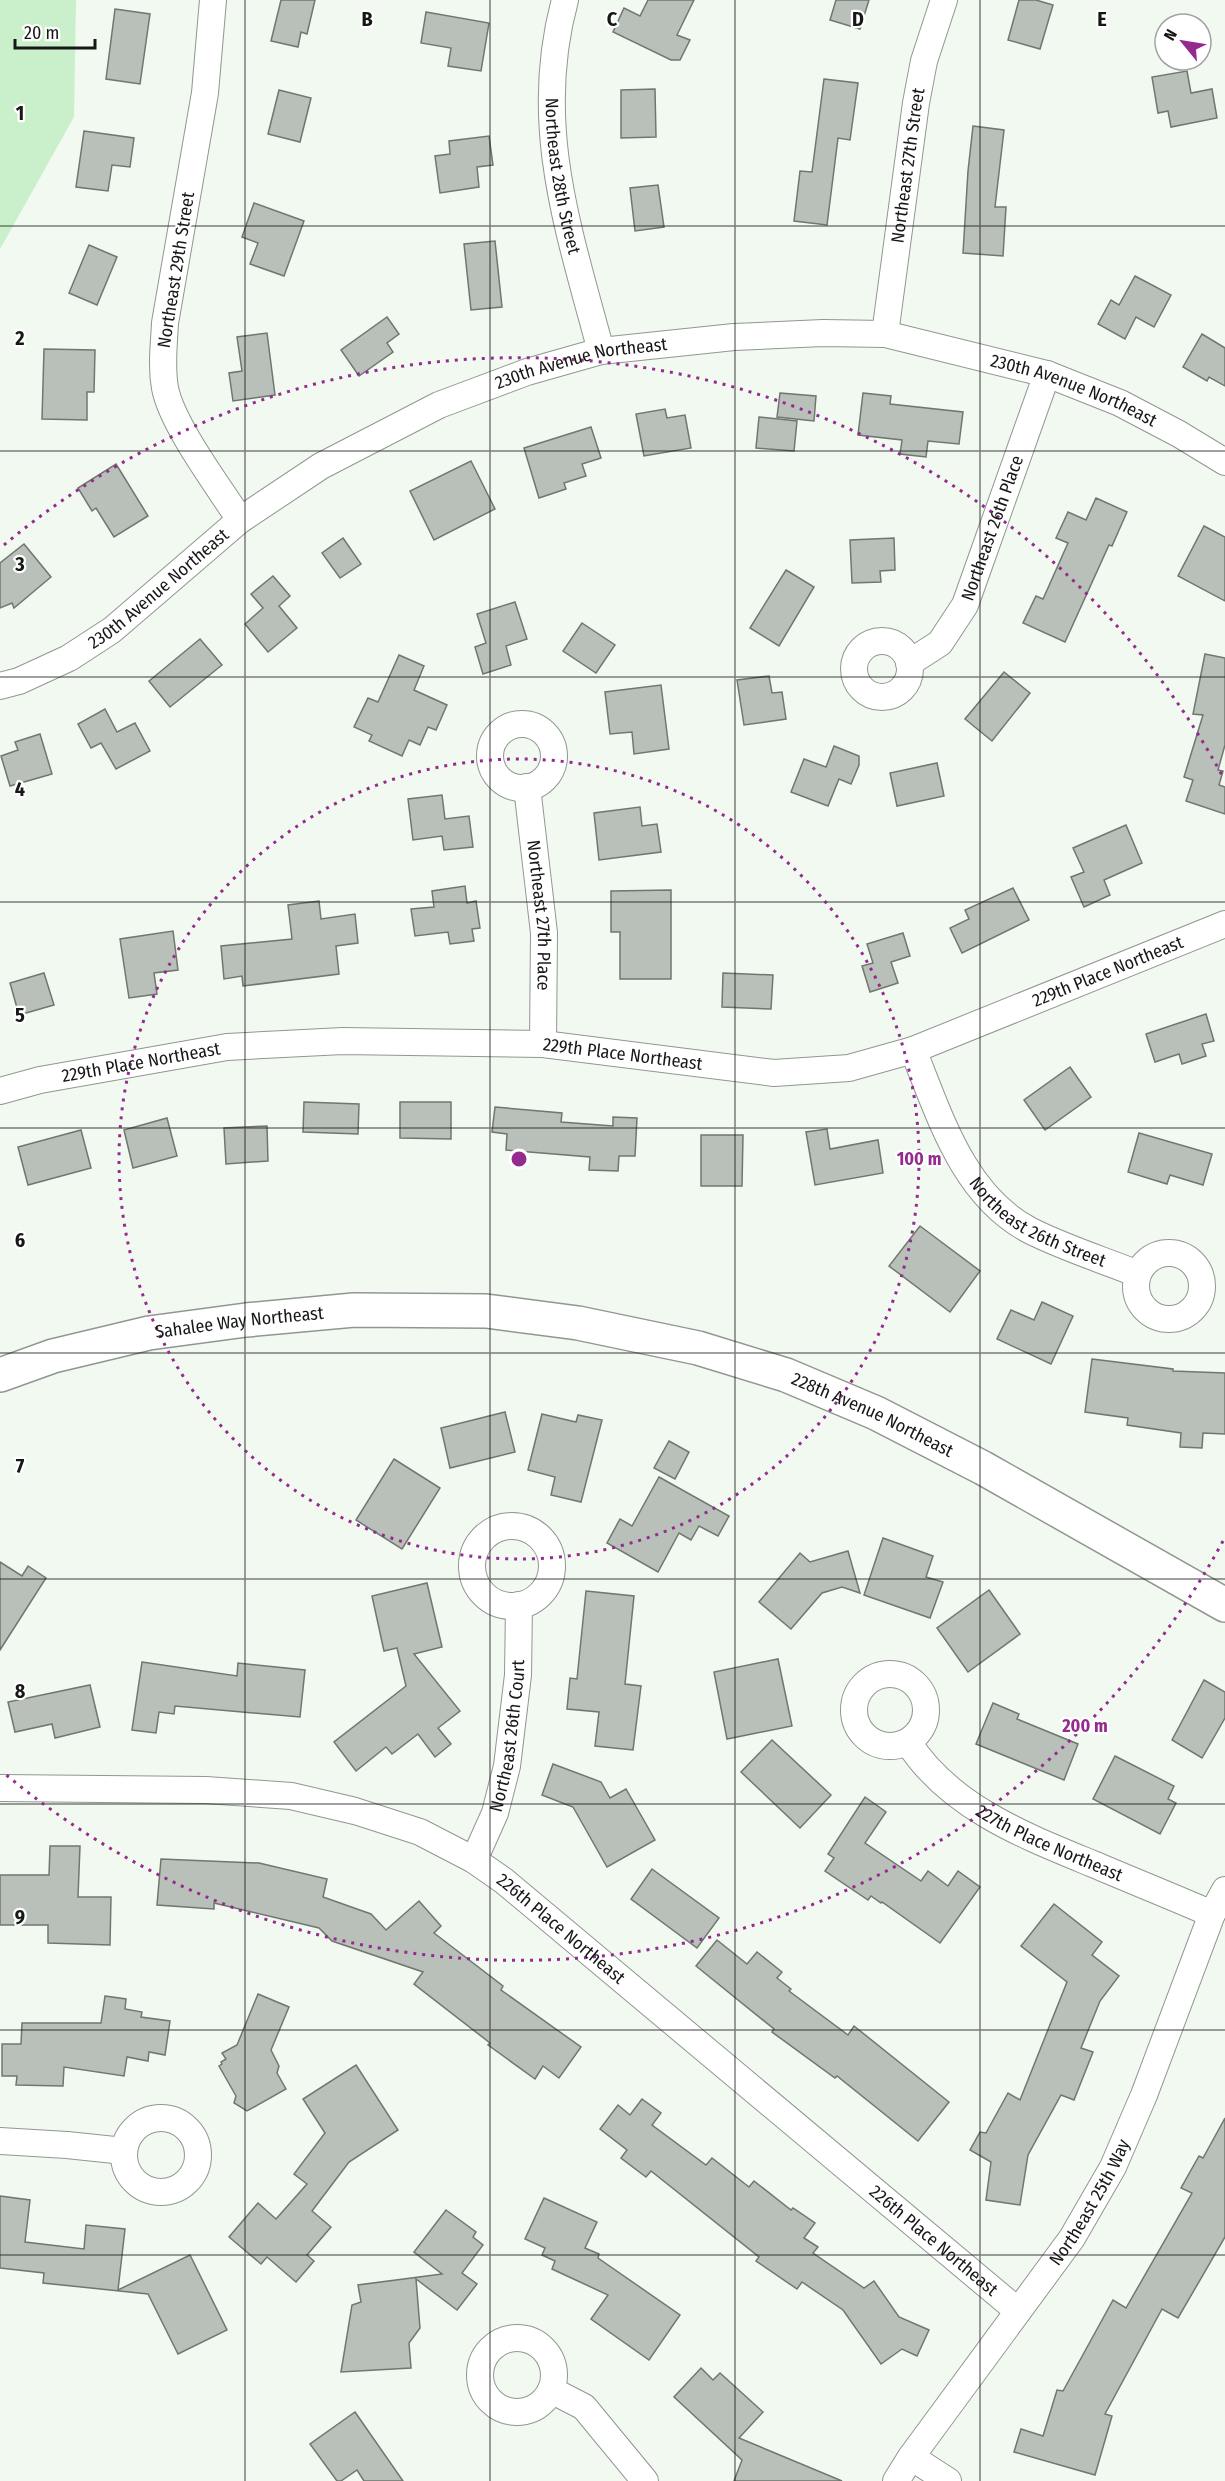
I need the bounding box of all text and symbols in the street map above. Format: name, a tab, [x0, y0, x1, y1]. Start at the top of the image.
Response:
text: B	[361, 7, 373, 31]
text: C	[607, 7, 618, 31]
text: D	[852, 7, 864, 31]
text: E	[1097, 7, 1107, 31]
scale bar	[15, 12, 94, 50]
north arrow	[1153, 12, 1213, 72]
text: 20 m	[24, 22, 59, 44]
text: N	[1160, 26, 1181, 44]
street label: Northeast 27th Street	[886, 86, 930, 244]
street label: Northeast 28th Street	[541, 98, 585, 257]
text: 1	[16, 101, 24, 125]
street label: Northeast 29th Street	[153, 190, 199, 350]
text: 2	[14, 326, 25, 350]
street label: 230th Avenue Northeast	[492, 333, 668, 394]
street label: 230th Avenue Northeast	[988, 349, 1161, 431]
street label: Northeast 26th Place	[956, 452, 1028, 604]
street label: 230th Avenue Northeast	[84, 524, 233, 654]
text: 3	[14, 552, 25, 576]
text: 4	[15, 777, 25, 801]
street label: Northeast 27th Place	[522, 839, 555, 991]
street label: 229th Place Northeast	[1029, 931, 1186, 1012]
text: 5	[15, 1003, 25, 1027]
street label: 229th Place Northeast	[542, 1033, 704, 1075]
street label: 229th Place Northeast	[60, 1037, 222, 1087]
text: 100 m	[897, 1148, 941, 1170]
centre of rings	[509, 1149, 529, 1169]
street label: Northeast 26th Street	[964, 1173, 1109, 1272]
text: 6	[15, 1228, 25, 1252]
street label: Sahalee Way Northeast	[154, 1302, 325, 1343]
street label: 228th Avenue Northeast	[788, 1368, 957, 1462]
text: 7	[16, 1454, 25, 1478]
street label: Northeast 26th Court	[485, 1660, 529, 1814]
text: 8	[15, 1679, 26, 1703]
text: 200 m	[1061, 1715, 1108, 1737]
street label: 227th Place Northeast	[972, 1800, 1126, 1886]
street label: 226th Place Northeast	[493, 1868, 630, 1989]
text: 9	[15, 1905, 25, 1929]
street label: Northeast 25th Way	[1045, 2136, 1135, 2270]
street label: 226th Place Northeast	[865, 2180, 1003, 2301]

